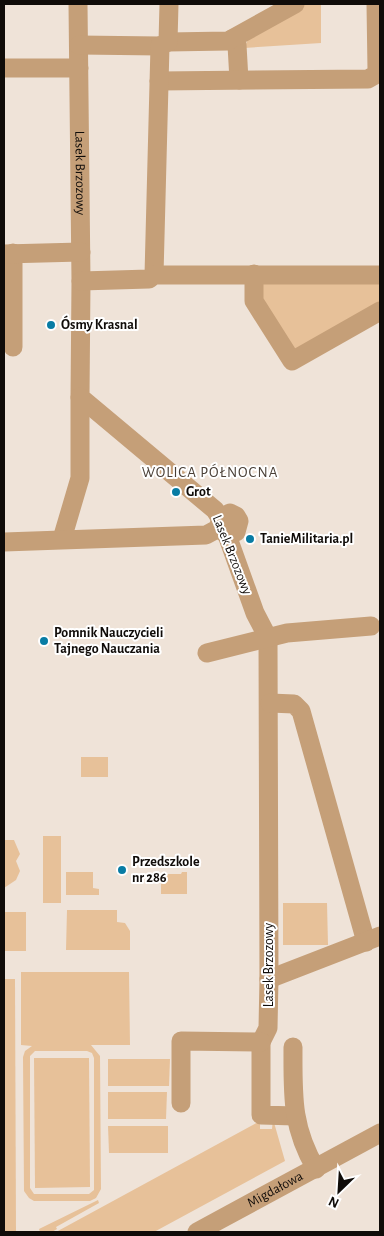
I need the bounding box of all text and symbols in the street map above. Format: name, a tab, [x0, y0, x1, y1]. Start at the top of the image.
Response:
street label: Lasek Brzozowy	[72, 131, 87, 215]
place label: Ósmy Krasnal	[61, 315, 138, 332]
marker: Ósmy Krasnal	[45, 319, 57, 331]
district label: WOLICA PÓŁNOCNA	[142, 463, 278, 480]
place label: Grot	[186, 485, 211, 499]
marker: Grot	[170, 486, 182, 498]
street label: Lasek Brzozowy	[210, 513, 254, 597]
place label: TanieMilitaria.pl	[260, 532, 353, 546]
marker: TanieMilitaria.pl	[244, 533, 256, 545]
place label: Pomnik Nauczycieli Tajnego Nauczania	[54, 626, 163, 656]
marker: Pomnik Nauczycieli Tajnego Nauczania	[38, 635, 50, 647]
place label: Przedszkole nr 286	[132, 855, 200, 885]
marker: Przedszkole nr 286	[116, 864, 128, 876]
street label: Lasek Brzozowy	[262, 923, 276, 1007]
north arrow	[314, 1166, 364, 1216]
street label: Migdałowa	[245, 1169, 306, 1210]
text: N	[327, 1193, 341, 1210]

